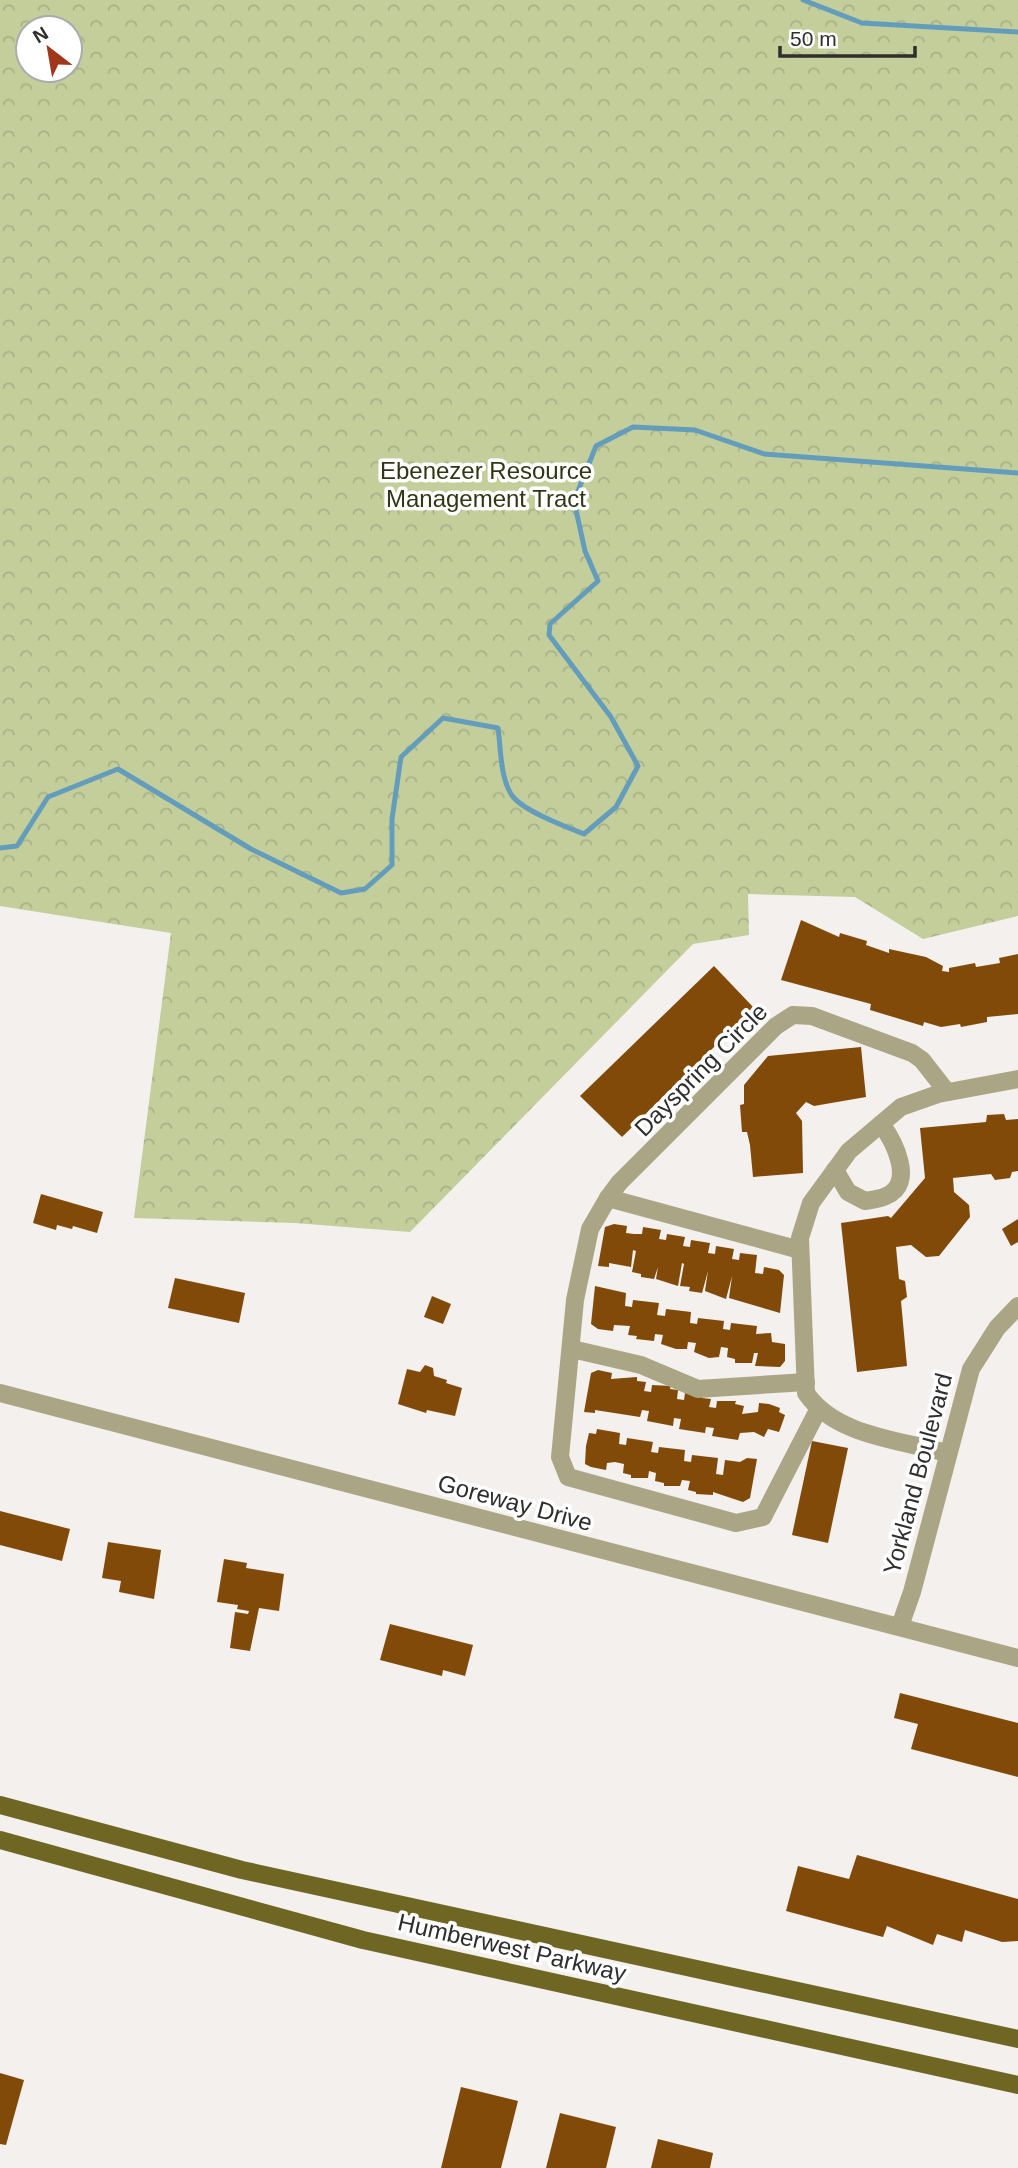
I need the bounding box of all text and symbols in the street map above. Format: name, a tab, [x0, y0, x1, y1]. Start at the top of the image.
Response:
north arrow	[14, 14, 84, 84]
scale bar	[780, 14, 915, 58]
text: N	[29, 22, 52, 47]
text: 50 m	[790, 27, 837, 50]
park label: Ebenezer Resource Management Tract	[380, 457, 592, 512]
street label: Dayspring Circle	[629, 998, 772, 1141]
street label: Yorkland Boulevard	[878, 1370, 957, 1577]
street label: Goreway Drive	[435, 1469, 595, 1536]
street label: Humberwest Parkway	[395, 1908, 629, 1987]

